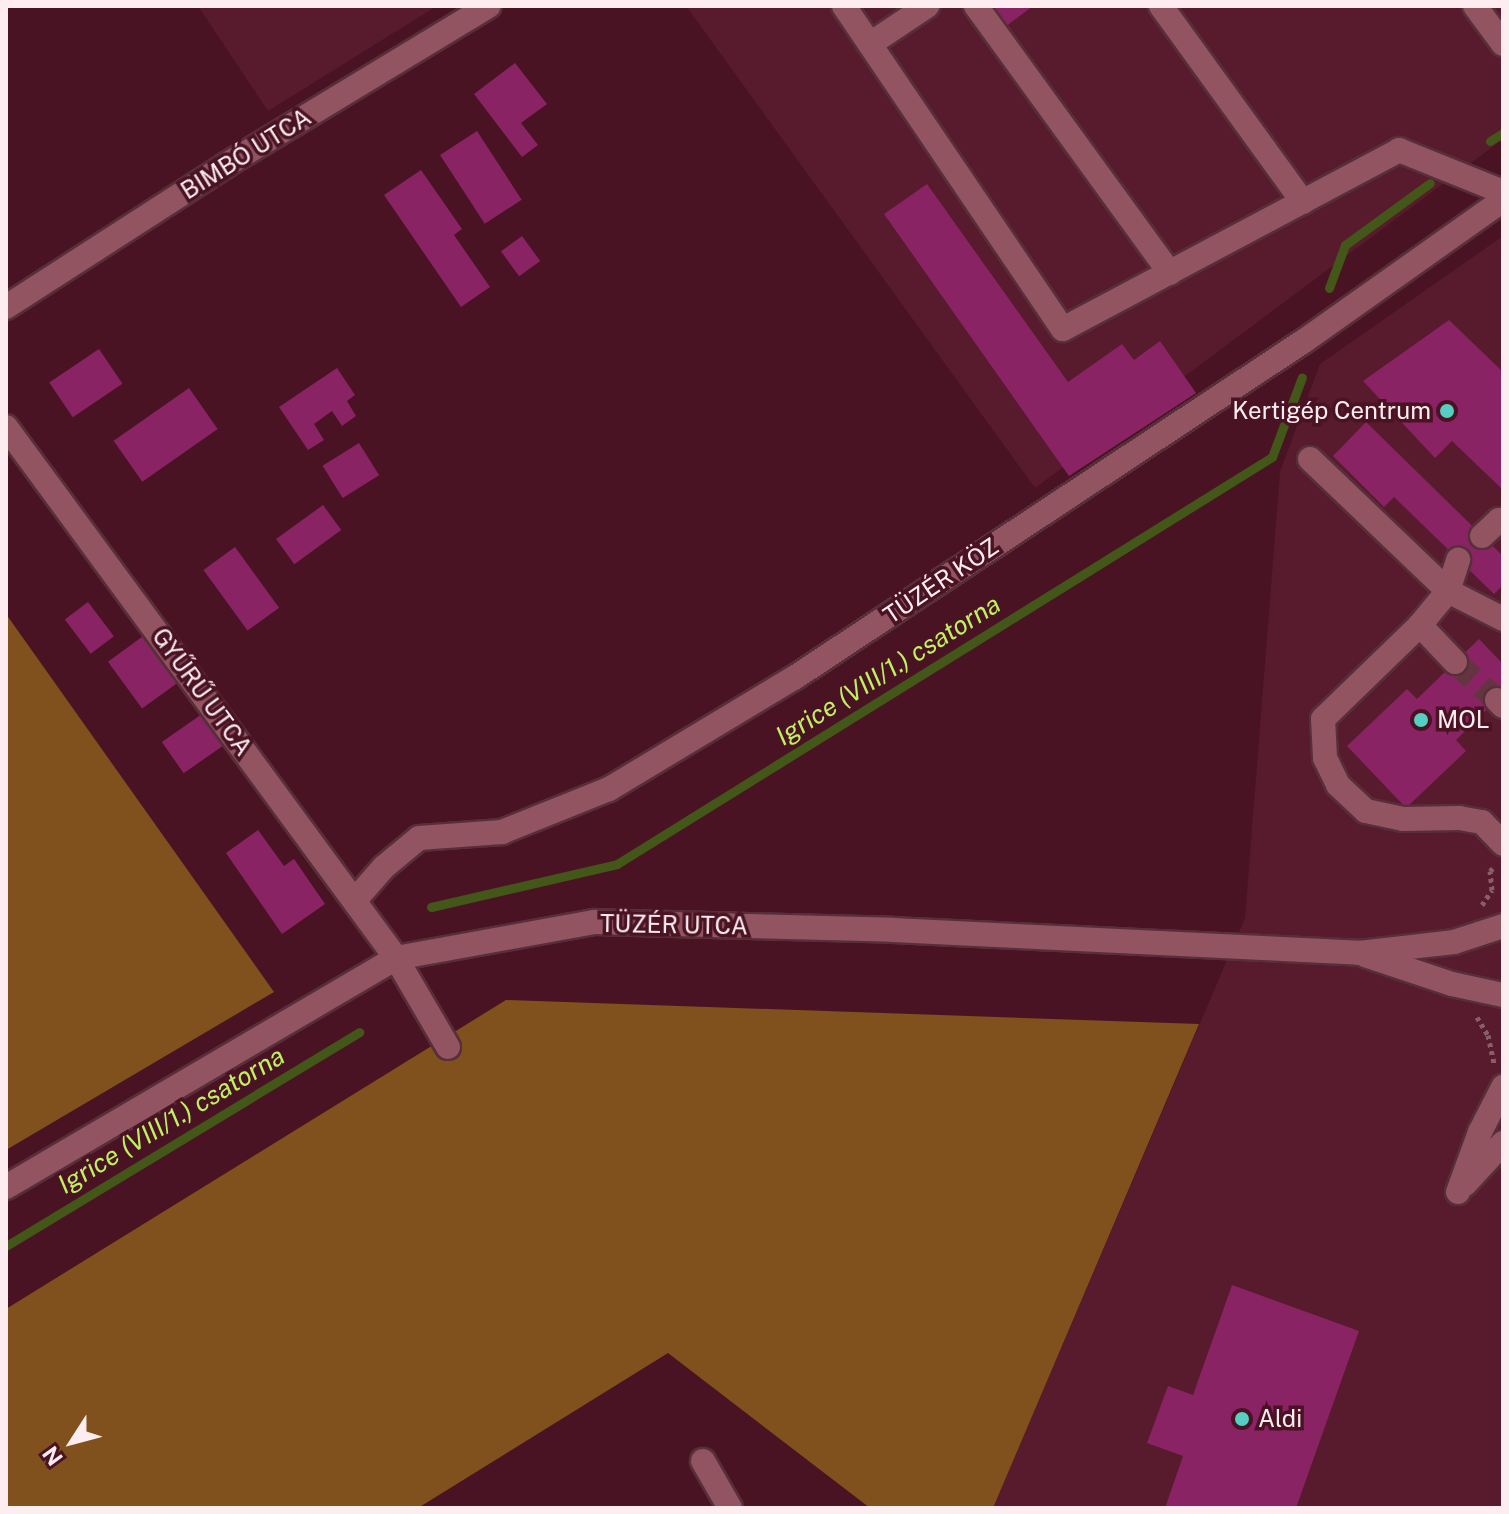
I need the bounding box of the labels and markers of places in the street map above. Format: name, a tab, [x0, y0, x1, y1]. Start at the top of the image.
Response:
place label: Kertigép Centrum	[1232, 397, 1431, 425]
marker: Kertigép Centrum	[1438, 402, 1456, 420]
place label: MOL	[1437, 706, 1490, 734]
marker: MOL	[1412, 711, 1430, 729]
place label: Aldi	[1258, 1405, 1302, 1433]
marker: Aldi	[1233, 1410, 1251, 1428]

